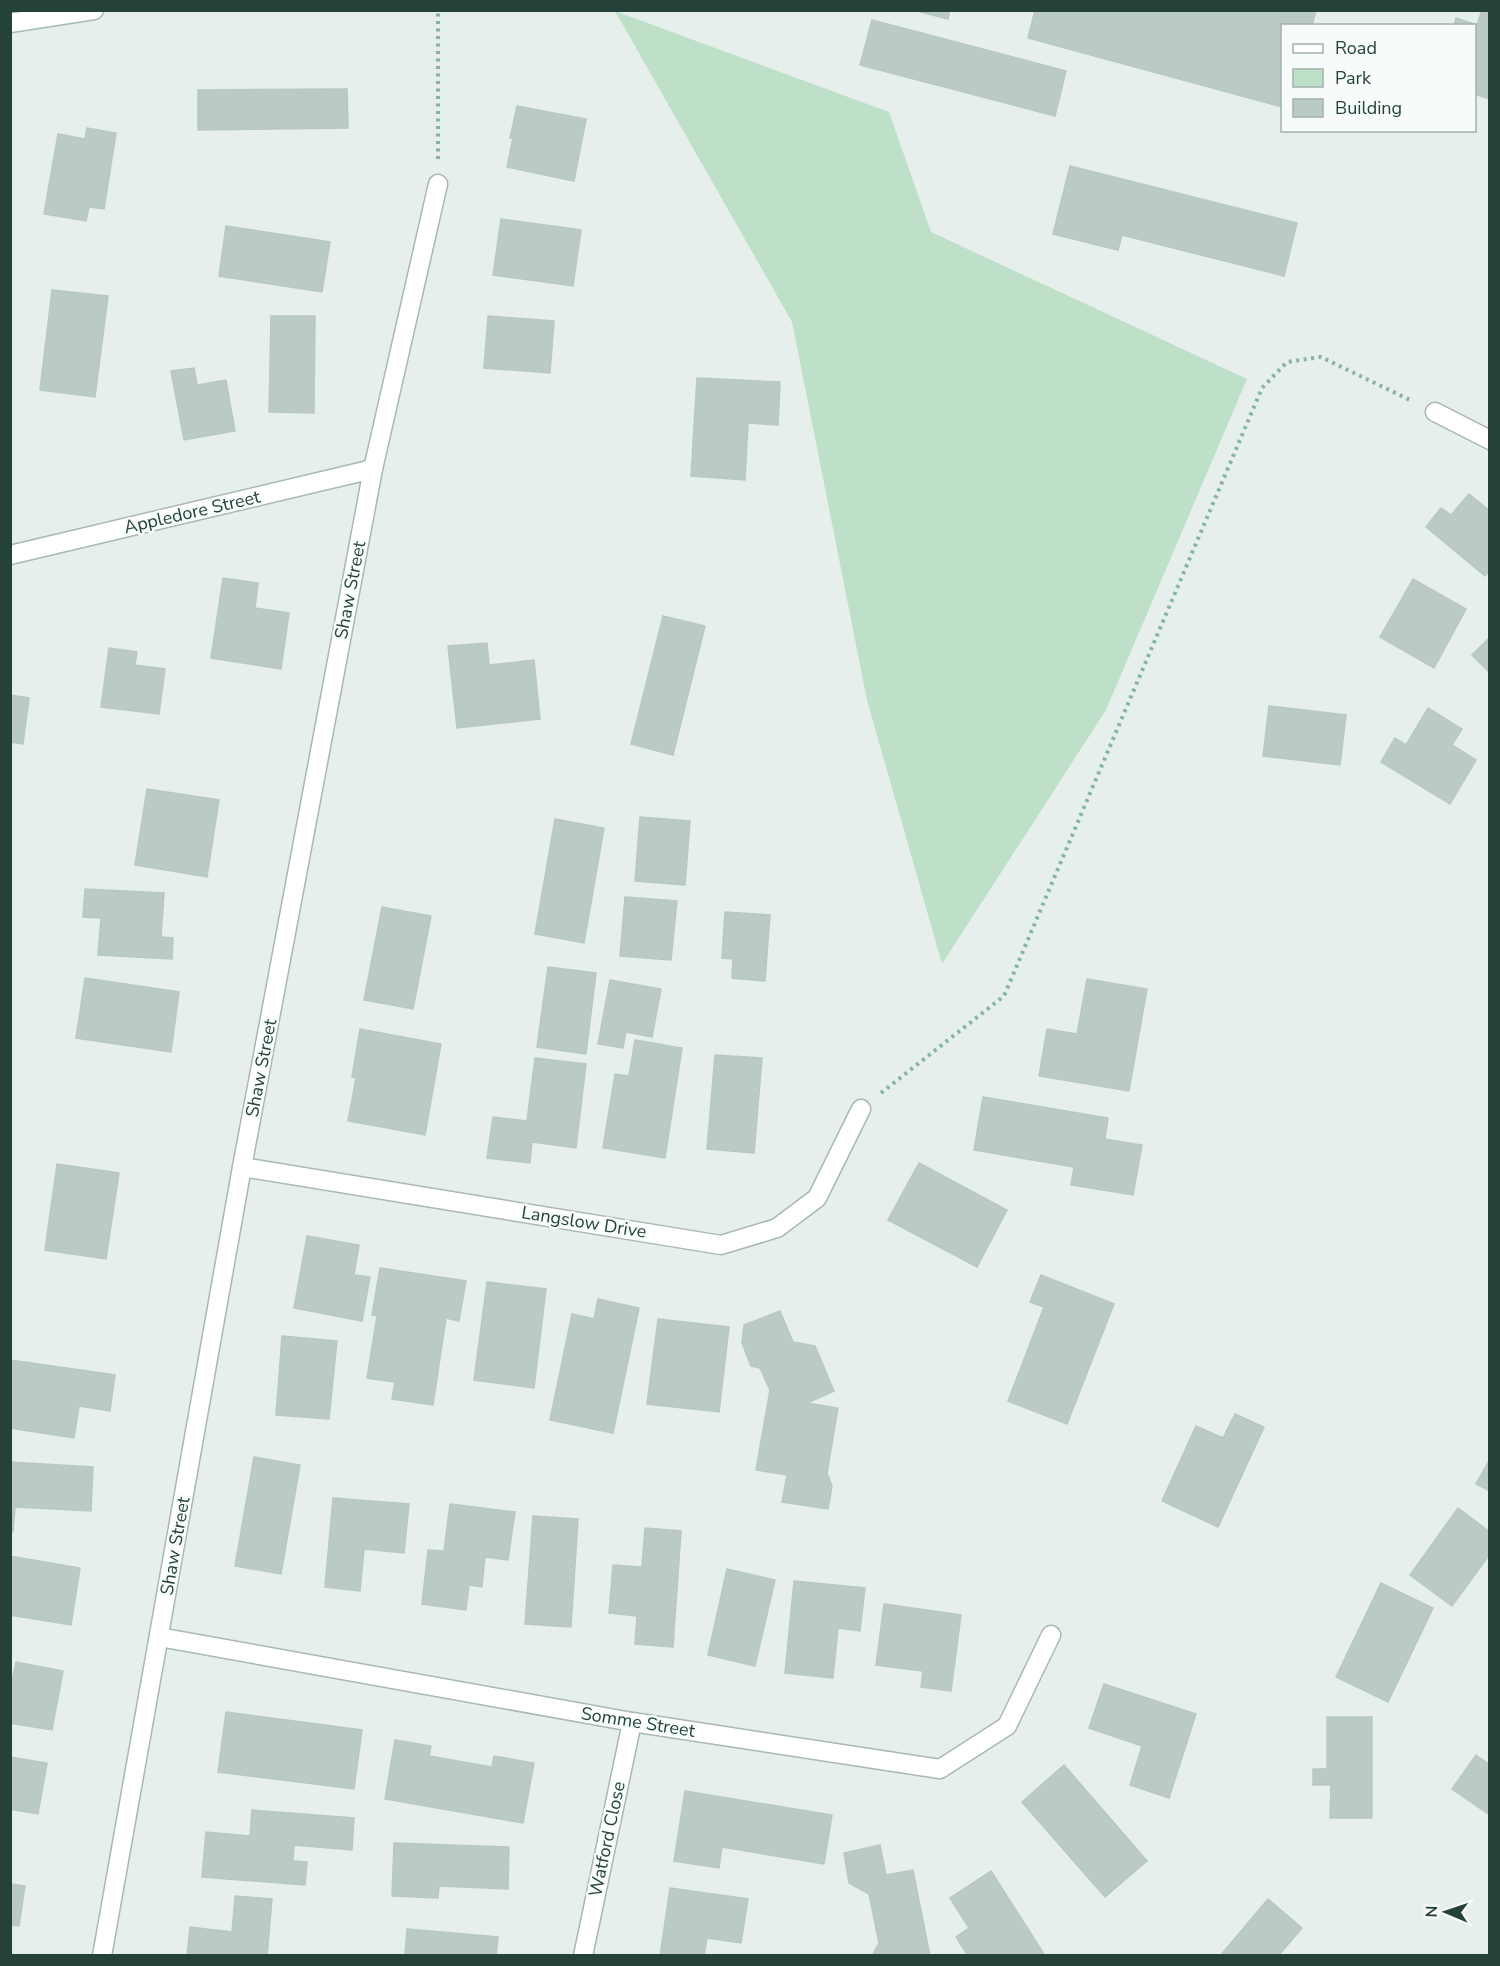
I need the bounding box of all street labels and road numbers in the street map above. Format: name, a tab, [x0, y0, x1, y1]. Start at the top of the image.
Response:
street label: Appledore Street	[122, 485, 263, 539]
street label: Shaw Street	[329, 538, 371, 641]
street label: Shaw Street	[240, 1016, 282, 1119]
street label: Langslow Drive	[520, 1200, 648, 1244]
street label: Shaw Street	[155, 1494, 196, 1597]
street label: Somme Street	[579, 1701, 697, 1743]
street label: Watford Close	[583, 1779, 631, 1899]

